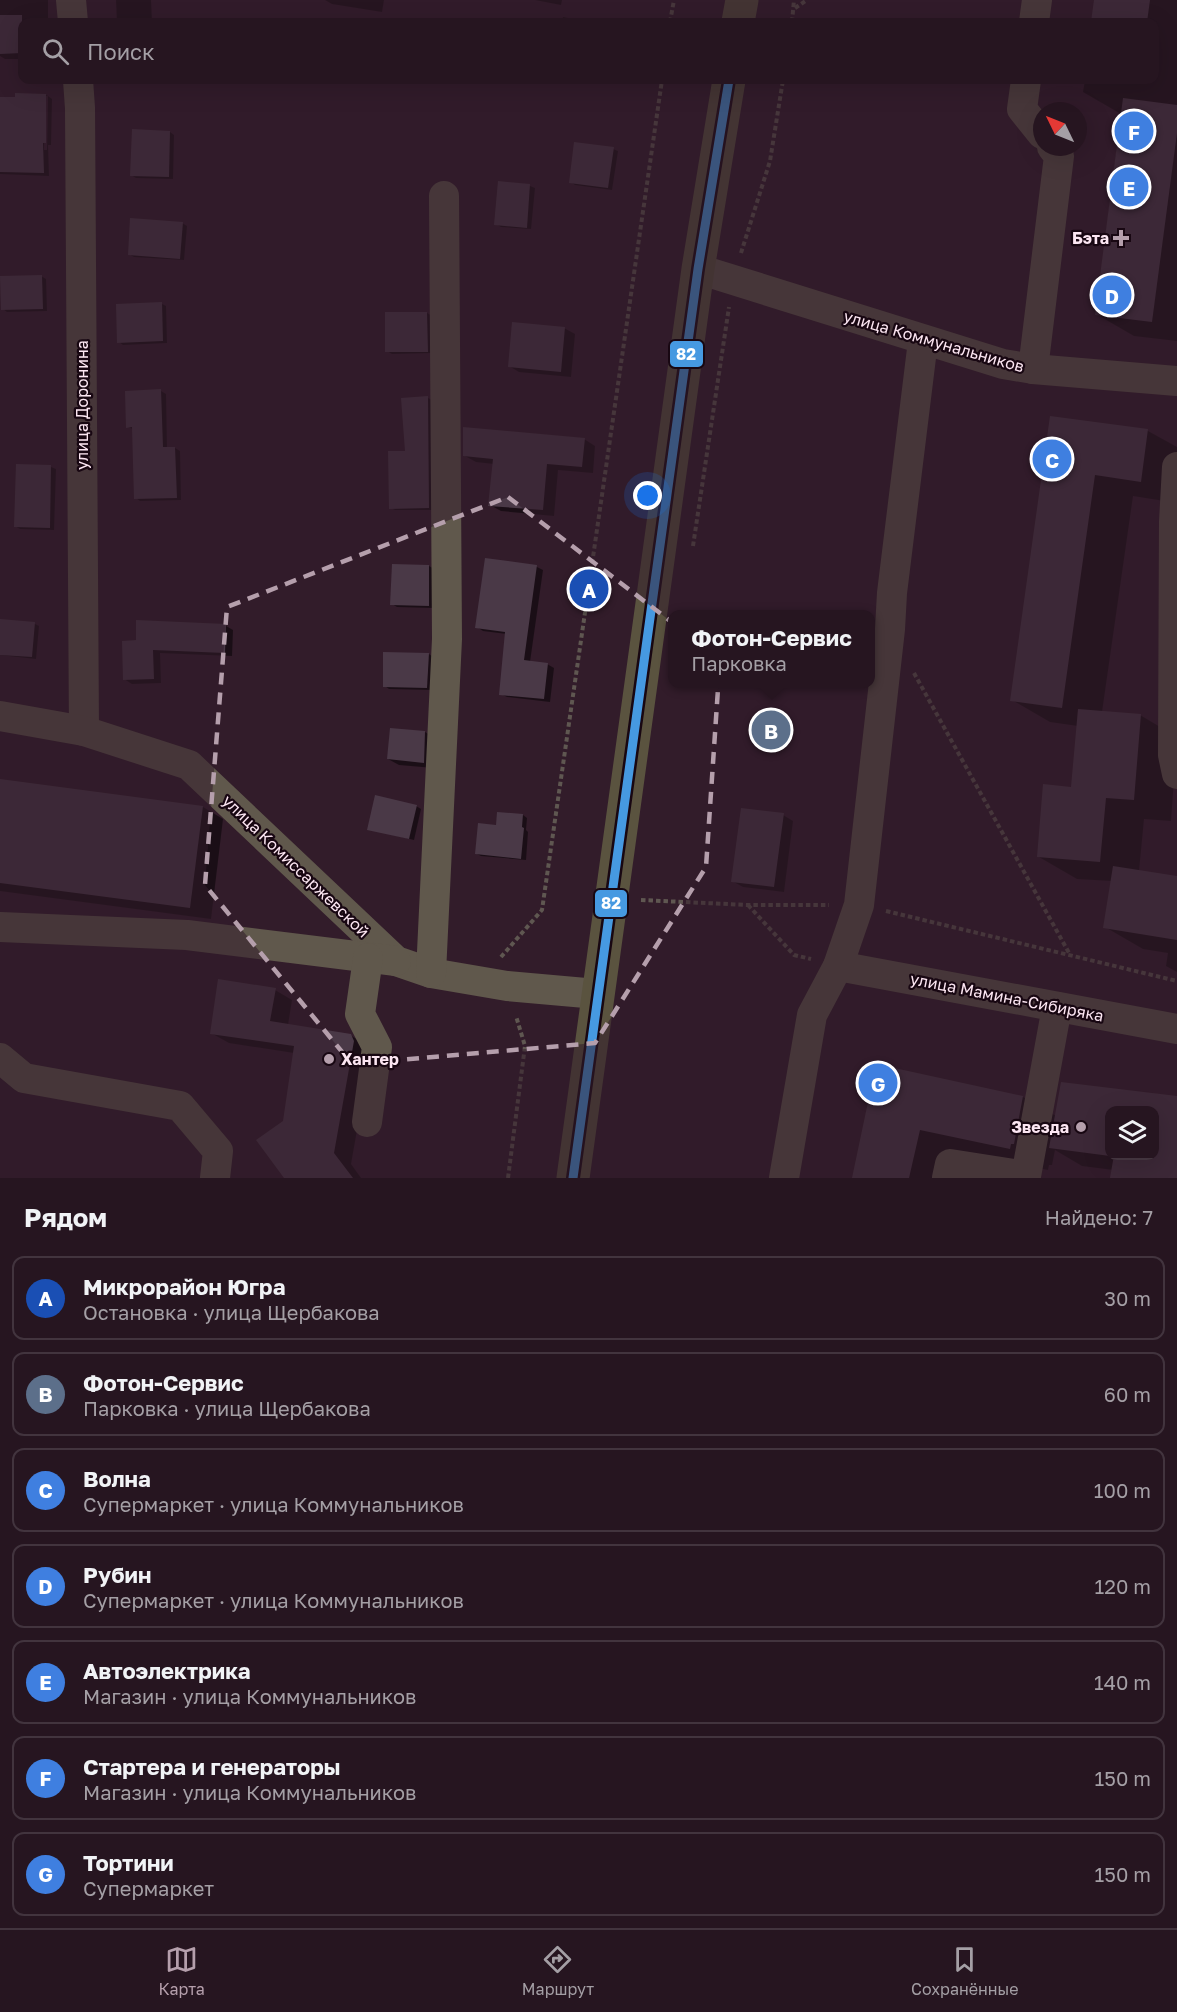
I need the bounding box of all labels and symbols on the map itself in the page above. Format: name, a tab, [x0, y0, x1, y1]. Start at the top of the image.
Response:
north arrow	[1033, 102, 1087, 156]
pin: F	[1114, 108, 1154, 154]
pin: E	[1110, 164, 1148, 210]
place label: Бэта	[1072, 228, 1109, 248]
marker: Бэта	[1114, 231, 1128, 245]
pin: D	[1092, 272, 1132, 318]
street label: улица Коммунальников	[841, 306, 1027, 376]
street label: улица Доронина	[72, 340, 92, 470]
line badge: 82	[669, 340, 704, 368]
text: 82	[676, 344, 696, 364]
pin: C	[1032, 436, 1072, 482]
your location	[633, 481, 662, 510]
pin: A	[570, 566, 608, 612]
pin: B	[752, 708, 790, 752]
street label: улица Комиссаржевской	[218, 791, 374, 941]
line badge: 82	[594, 889, 628, 918]
text: 82	[601, 893, 621, 913]
street label: улица Мамина-Сибиряка	[908, 968, 1106, 1026]
place label: Хантер	[341, 1049, 399, 1069]
marker: Хантер	[322, 1052, 336, 1066]
pin: G	[858, 1060, 898, 1106]
place label: Звезда	[1011, 1117, 1069, 1137]
marker: Звезда	[1074, 1120, 1088, 1134]

